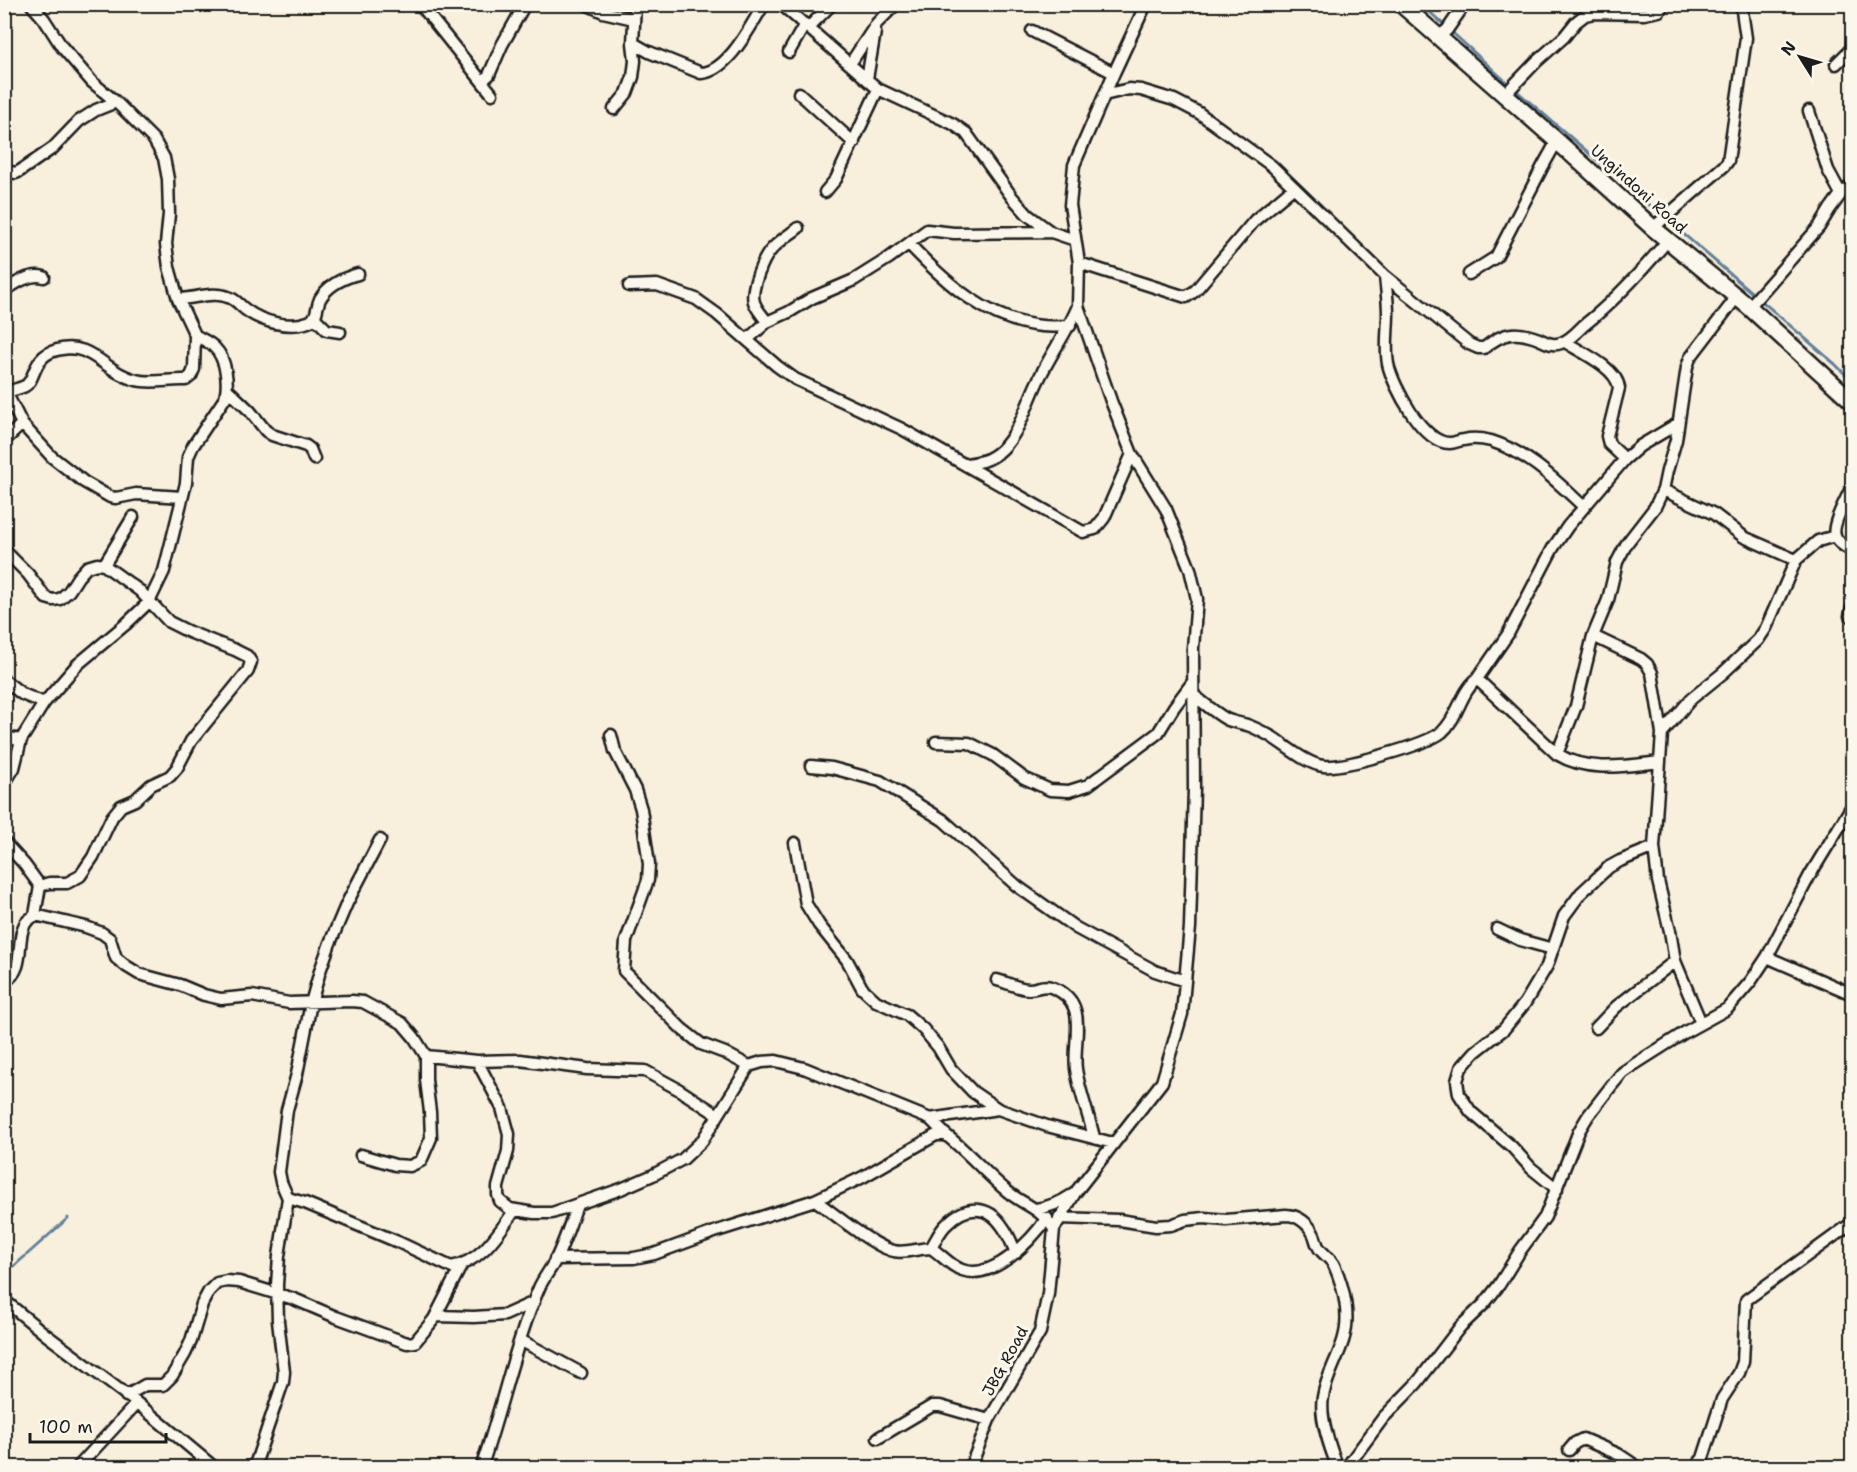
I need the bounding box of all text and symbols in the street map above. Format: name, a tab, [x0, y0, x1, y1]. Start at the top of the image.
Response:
north arrow	[1770, 27, 1830, 87]
text: N	[1776, 37, 1801, 60]
street label: Ungindoni Road	[1586, 140, 1692, 238]
street label: JBG Road	[977, 1322, 1033, 1400]
scale bar	[30, 1406, 166, 1444]
text: 100 m	[39, 1415, 93, 1439]

